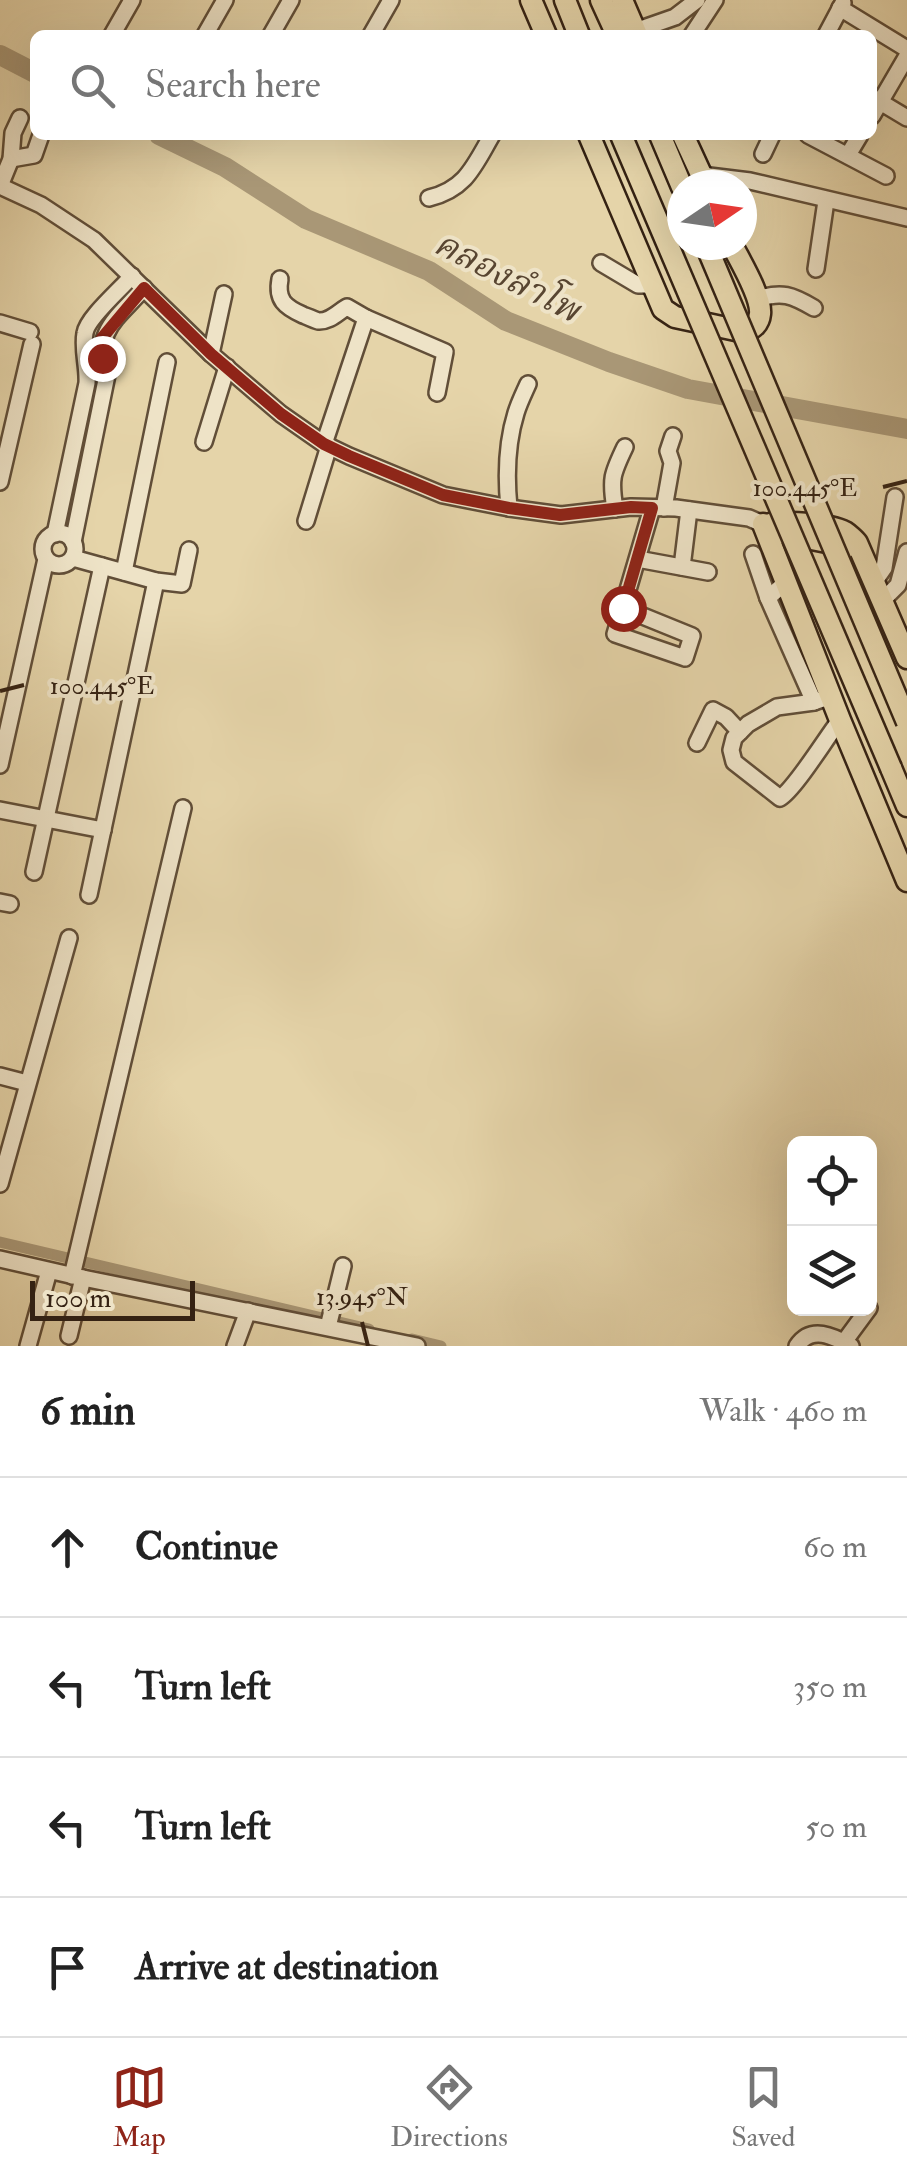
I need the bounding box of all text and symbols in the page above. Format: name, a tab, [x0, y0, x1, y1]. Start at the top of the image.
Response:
search box	[30, 30, 877, 140]
icon: search	[65, 58, 120, 113]
text: Search here	[145, 61, 321, 109]
north arrow	[667, 170, 757, 260]
water label: คลองลำโพ	[427, 219, 590, 333]
route end	[80, 336, 126, 382]
text: 100.445°E	[753, 473, 857, 504]
route start	[601, 586, 647, 632]
text: 100.445°E	[50, 671, 154, 702]
map controls	[787, 1136, 877, 1316]
button: locate	[787, 1136, 877, 1226]
button: layers	[787, 1226, 877, 1316]
scale bar	[30, 1276, 195, 1320]
text: 100 m	[45, 1281, 111, 1316]
text: 13.945°N	[316, 1282, 409, 1313]
text: 6 min	[40, 1385, 135, 1437]
text: Walk · 460 m	[699, 1391, 867, 1431]
icon: ahead	[40, 1520, 95, 1575]
text: Continue	[135, 1523, 278, 1571]
text: 60 m	[803, 1527, 867, 1567]
icon: left	[40, 1660, 95, 1715]
text: Turn left	[135, 1663, 271, 1711]
text: 350 m	[793, 1667, 867, 1707]
icon: left	[40, 1800, 95, 1855]
text: Turn left	[135, 1803, 271, 1851]
text: 50 m	[805, 1807, 867, 1847]
icon: arrive	[40, 1940, 95, 1995]
text: Arrive at destination	[135, 1943, 439, 1991]
tab: Map	[112, 2060, 167, 2155]
tab: Directions	[390, 2060, 508, 2155]
tab: Saved	[731, 2060, 795, 2155]

